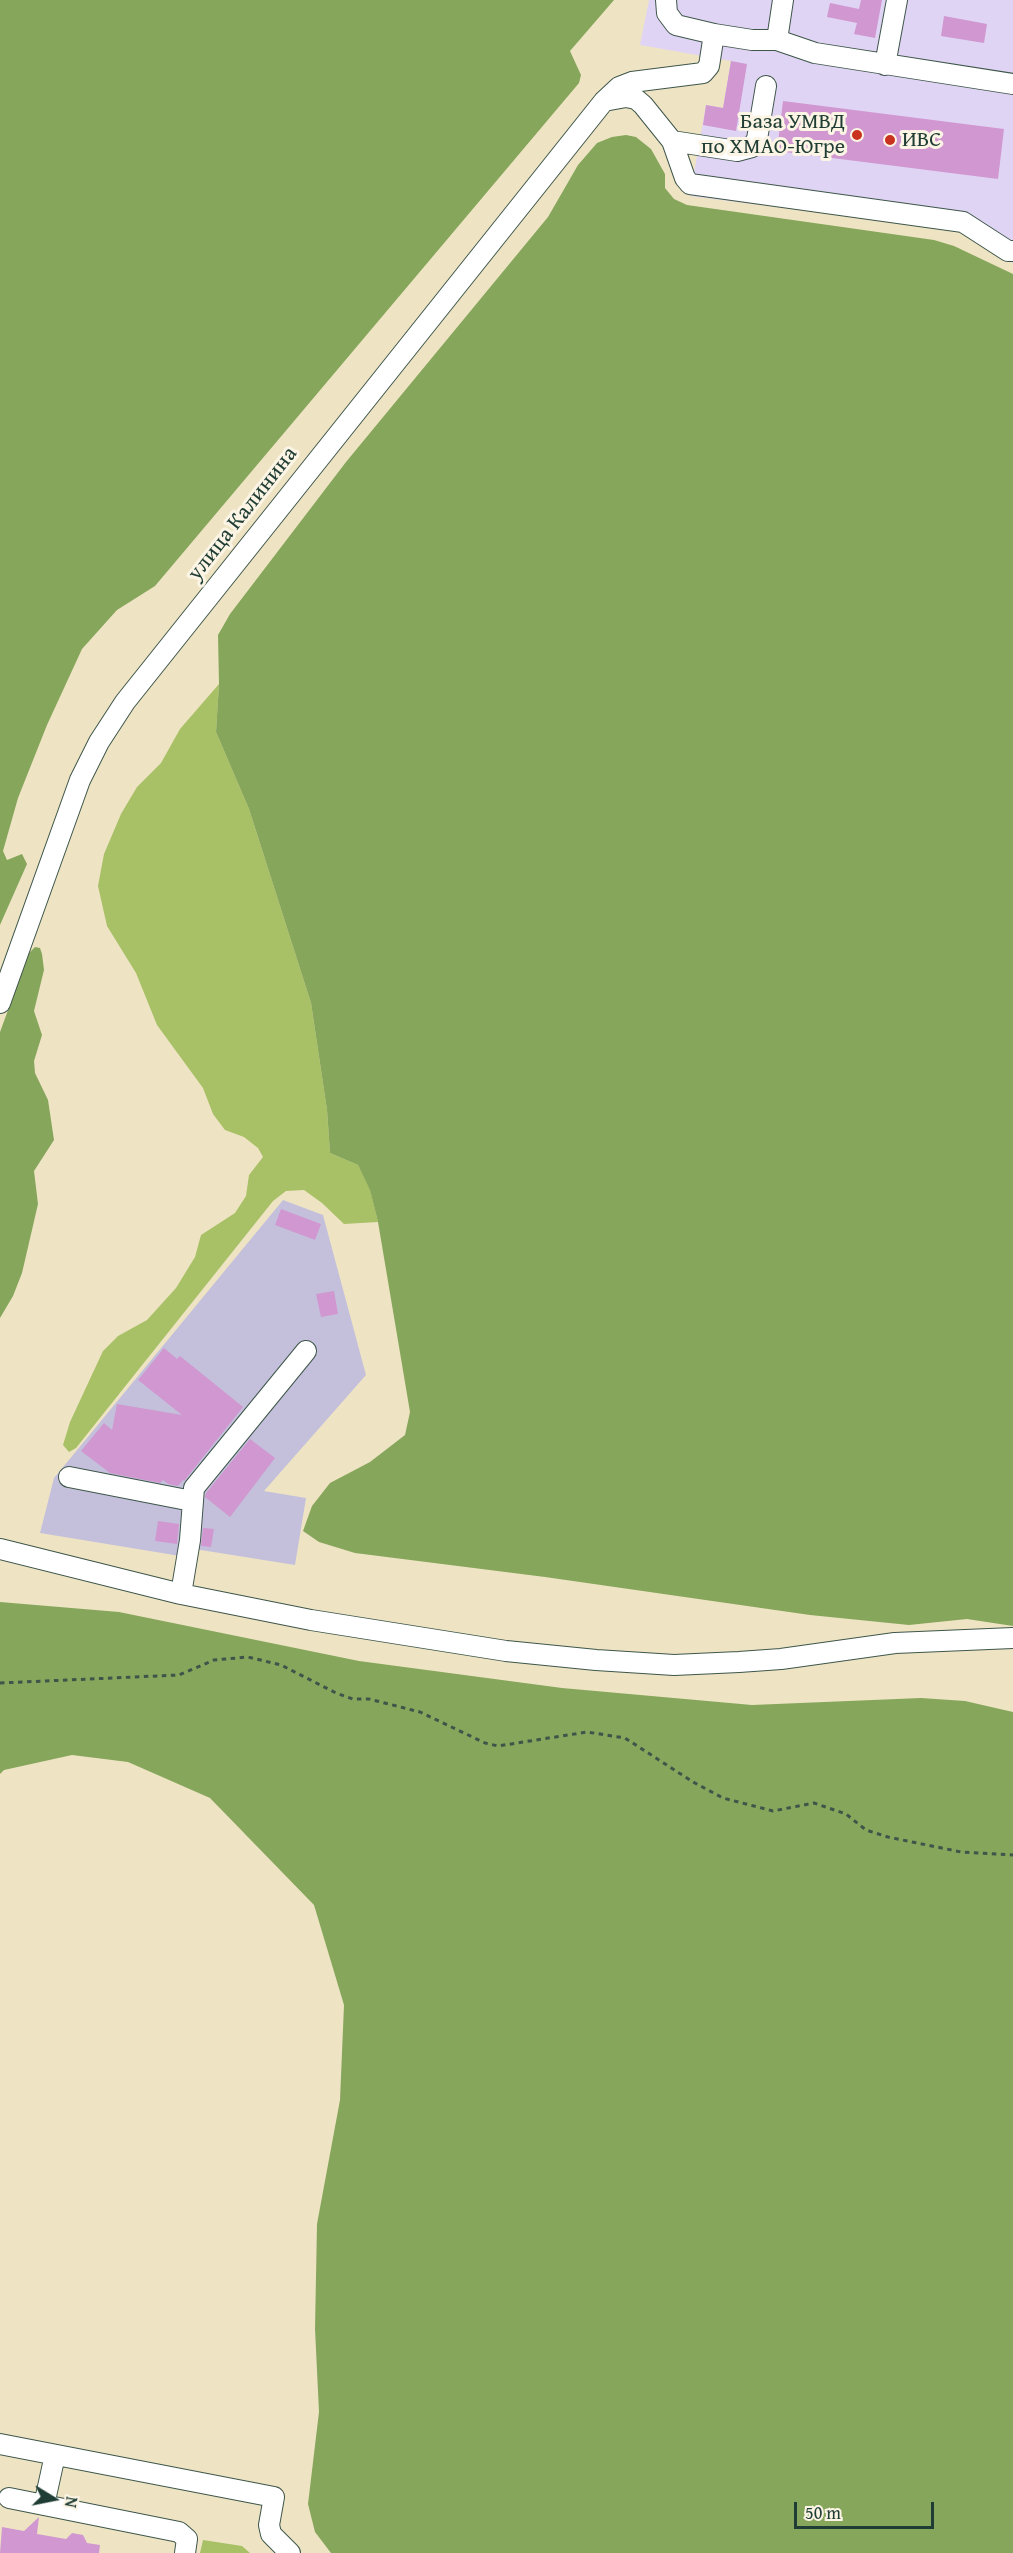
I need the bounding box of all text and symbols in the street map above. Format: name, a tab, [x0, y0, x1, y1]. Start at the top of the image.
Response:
place label: База УМВД по ХМАО-Югре	[701, 109, 845, 160]
place label: ИВС	[902, 127, 941, 153]
marker: База УМВД по ХМАО-Югре	[850, 128, 864, 142]
marker: ИВС	[883, 133, 897, 147]
street label: улица Калинина	[183, 442, 303, 586]
north arrow	[24, 2469, 84, 2529]
scale bar	[797, 2490, 936, 2528]
text: N	[59, 2495, 84, 2509]
text: 50 m	[805, 2499, 841, 2526]

